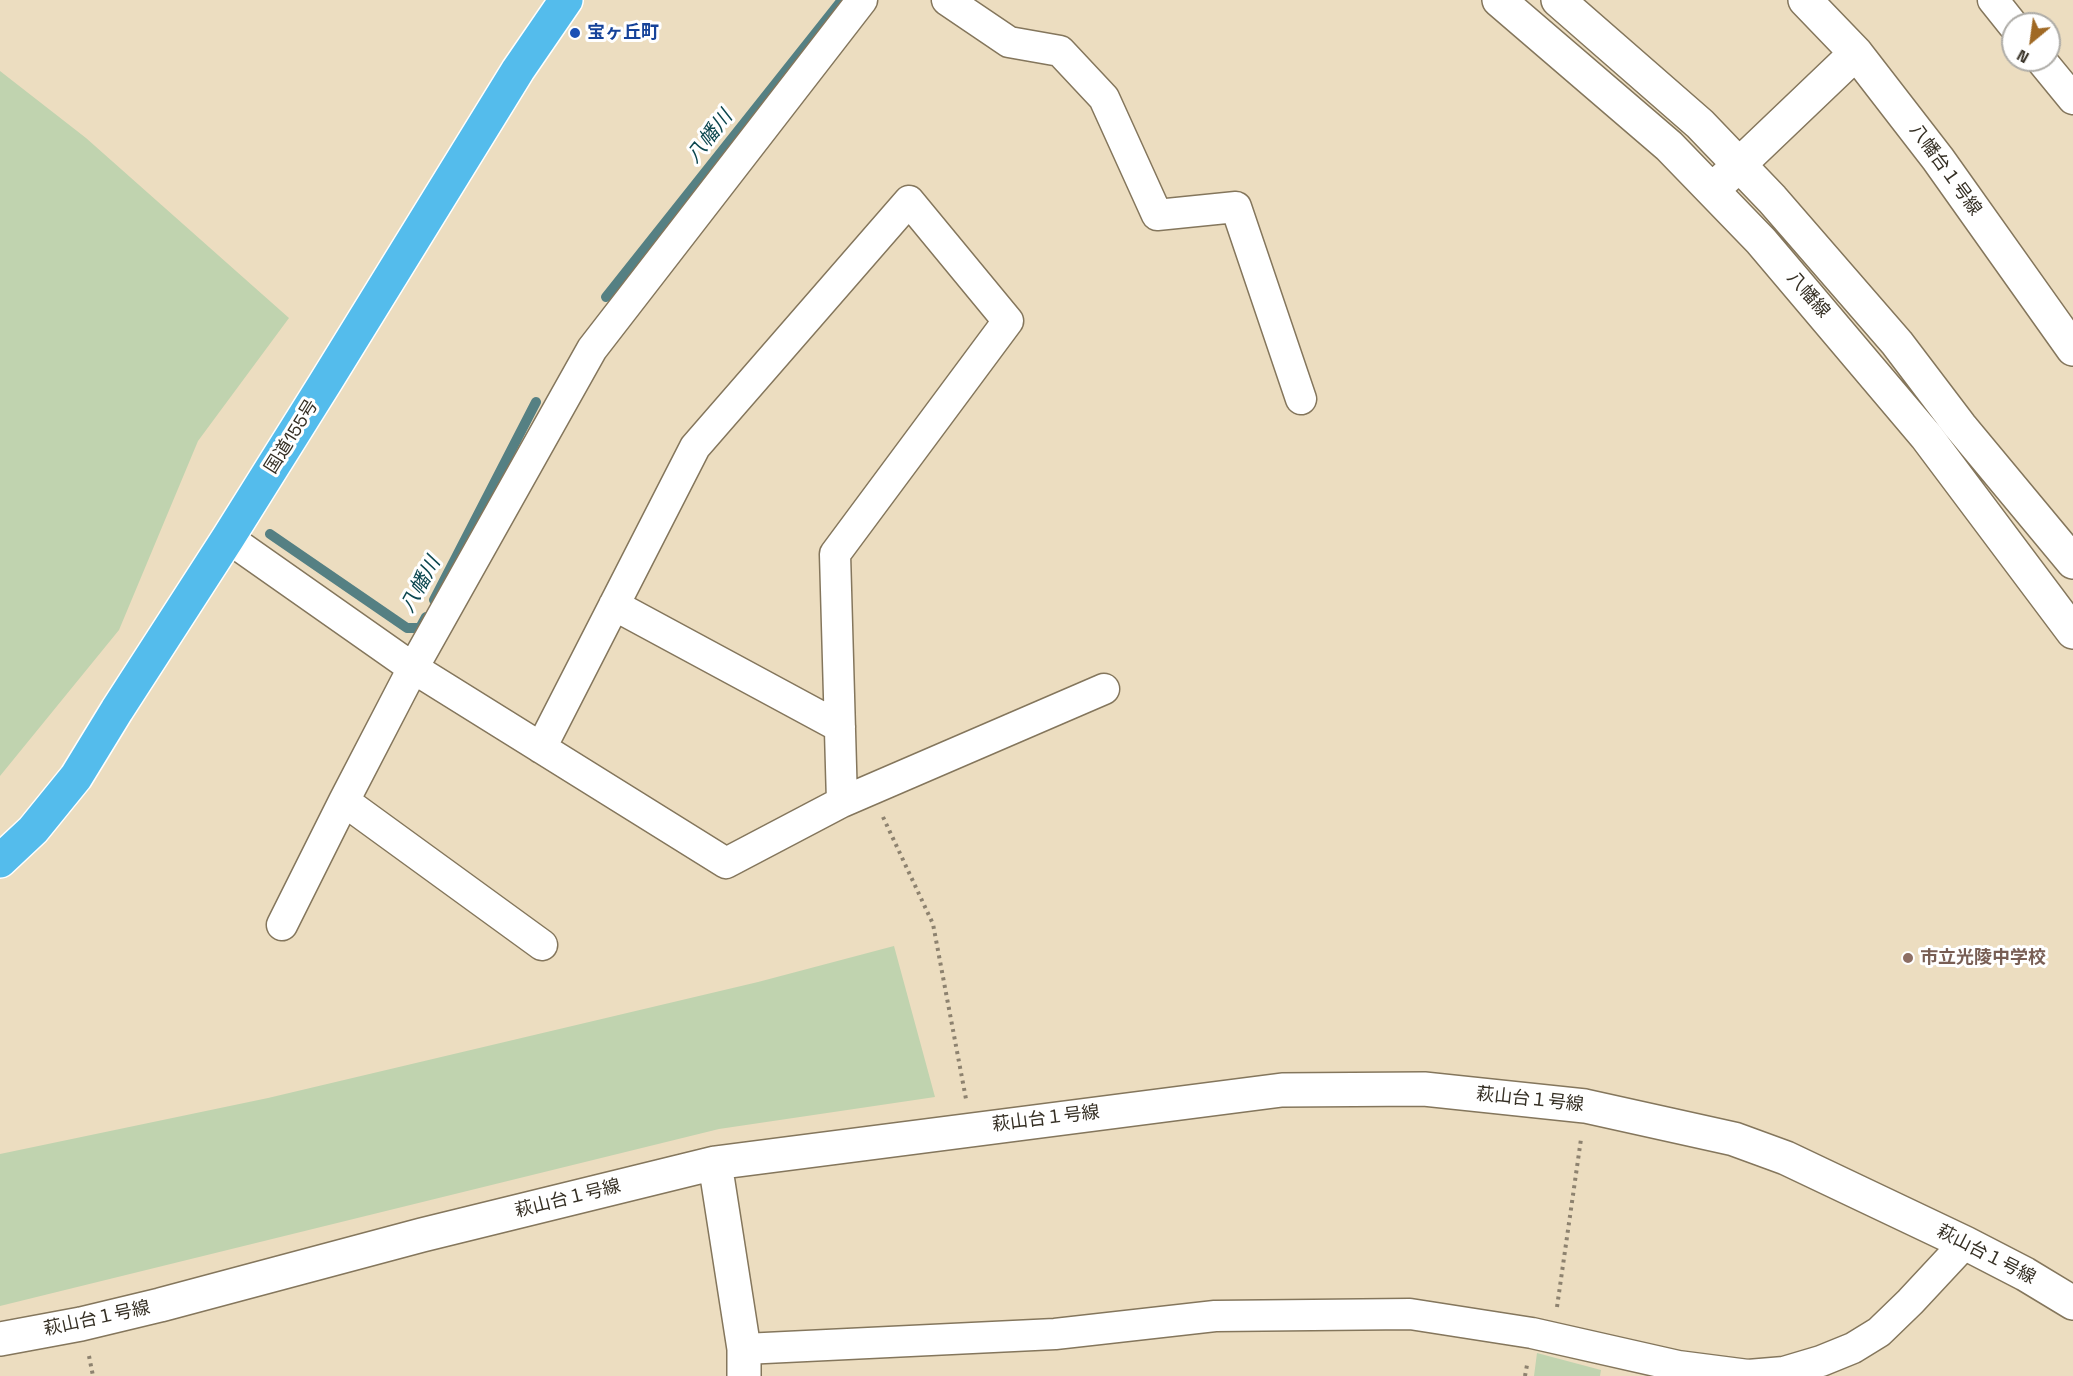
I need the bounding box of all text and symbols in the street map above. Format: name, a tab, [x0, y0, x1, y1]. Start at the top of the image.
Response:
north arrow	[2001, 12, 2061, 72]
place label: 宝ヶ丘町	[587, 22, 659, 44]
marker: 宝ヶ丘町	[568, 26, 582, 40]
text: N	[2013, 45, 2033, 68]
water label: 八幡川	[682, 106, 738, 168]
street label: 八幡台１号線	[1905, 120, 1985, 220]
street label: 八幡線	[1782, 268, 1834, 322]
street label: 国道155号	[261, 396, 323, 478]
water label: 八幡川	[396, 553, 446, 617]
place label: 市立光陵中学校	[1920, 947, 2046, 969]
marker: 市立光陵中学校	[1901, 951, 1915, 965]
street label: 萩山台１号線	[1475, 1084, 1585, 1116]
street label: 萩山台１号線	[991, 1102, 1101, 1136]
street label: 萩山台１号線	[513, 1175, 623, 1223]
street label: 萩山台１号線	[1933, 1221, 2039, 1289]
street label: 萩山台１号線	[42, 1297, 152, 1341]

